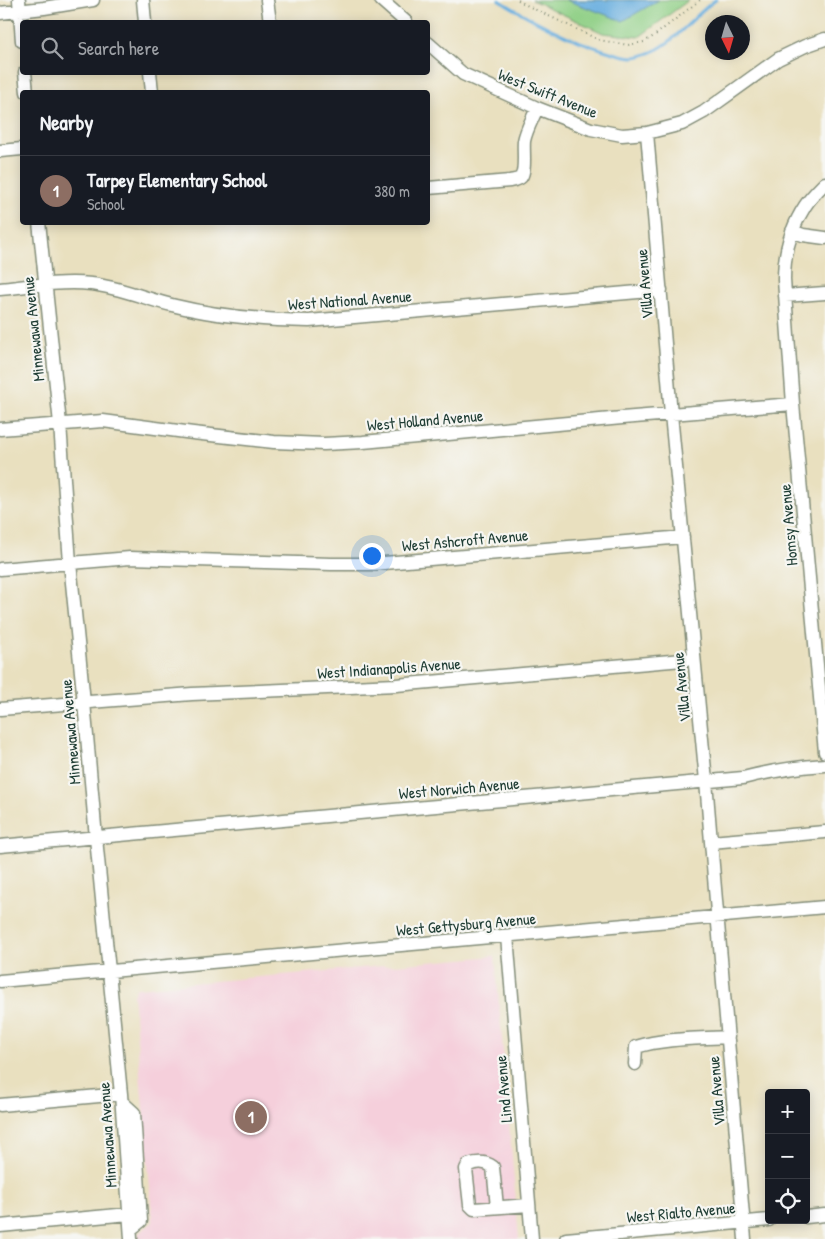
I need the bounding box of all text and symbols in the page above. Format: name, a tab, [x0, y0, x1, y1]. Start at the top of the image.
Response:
north arrow	[705, 15, 750, 60]
search box	[20, 20, 430, 75]
icon: search	[38, 34, 66, 62]
text: Search here	[78, 35, 159, 61]
street label: West Swift Avenue	[495, 63, 602, 123]
text: Nearby	[40, 108, 93, 137]
text: Tarpey Elementary School	[87, 167, 267, 193]
text: 1	[53, 180, 59, 202]
text: 380 m	[374, 180, 410, 202]
text: School	[87, 193, 124, 215]
street label: Villa Avenue	[630, 248, 658, 320]
street label: Minnewawa Avenue	[16, 275, 49, 383]
street label: West National Avenue	[287, 285, 413, 315]
street label: West Holland Avenue	[366, 404, 485, 436]
street label: Homsy Avenue	[773, 483, 803, 567]
street label: West Ashcroft Avenue	[401, 523, 530, 556]
your location	[359, 543, 385, 569]
street label: Villa Avenue	[666, 650, 696, 723]
street label: West Indianapolis Avenue	[317, 652, 462, 684]
street label: Minnewawa Avenue	[54, 678, 86, 786]
street label: West Norwich Avenue	[398, 772, 521, 804]
street label: West Gettysburg Avenue	[395, 907, 537, 941]
street label: Lind Avenue	[489, 1054, 517, 1123]
street label: Villa Avenue	[702, 1055, 730, 1127]
street label: Minnewawa Avenue	[92, 1081, 122, 1188]
map controls	[765, 1089, 810, 1224]
button: +	[765, 1089, 810, 1134]
pin: 1	[235, 1098, 267, 1136]
button: −	[765, 1134, 810, 1179]
button: locate	[765, 1179, 810, 1224]
street label: West Rialto Avenue	[626, 1196, 737, 1228]

